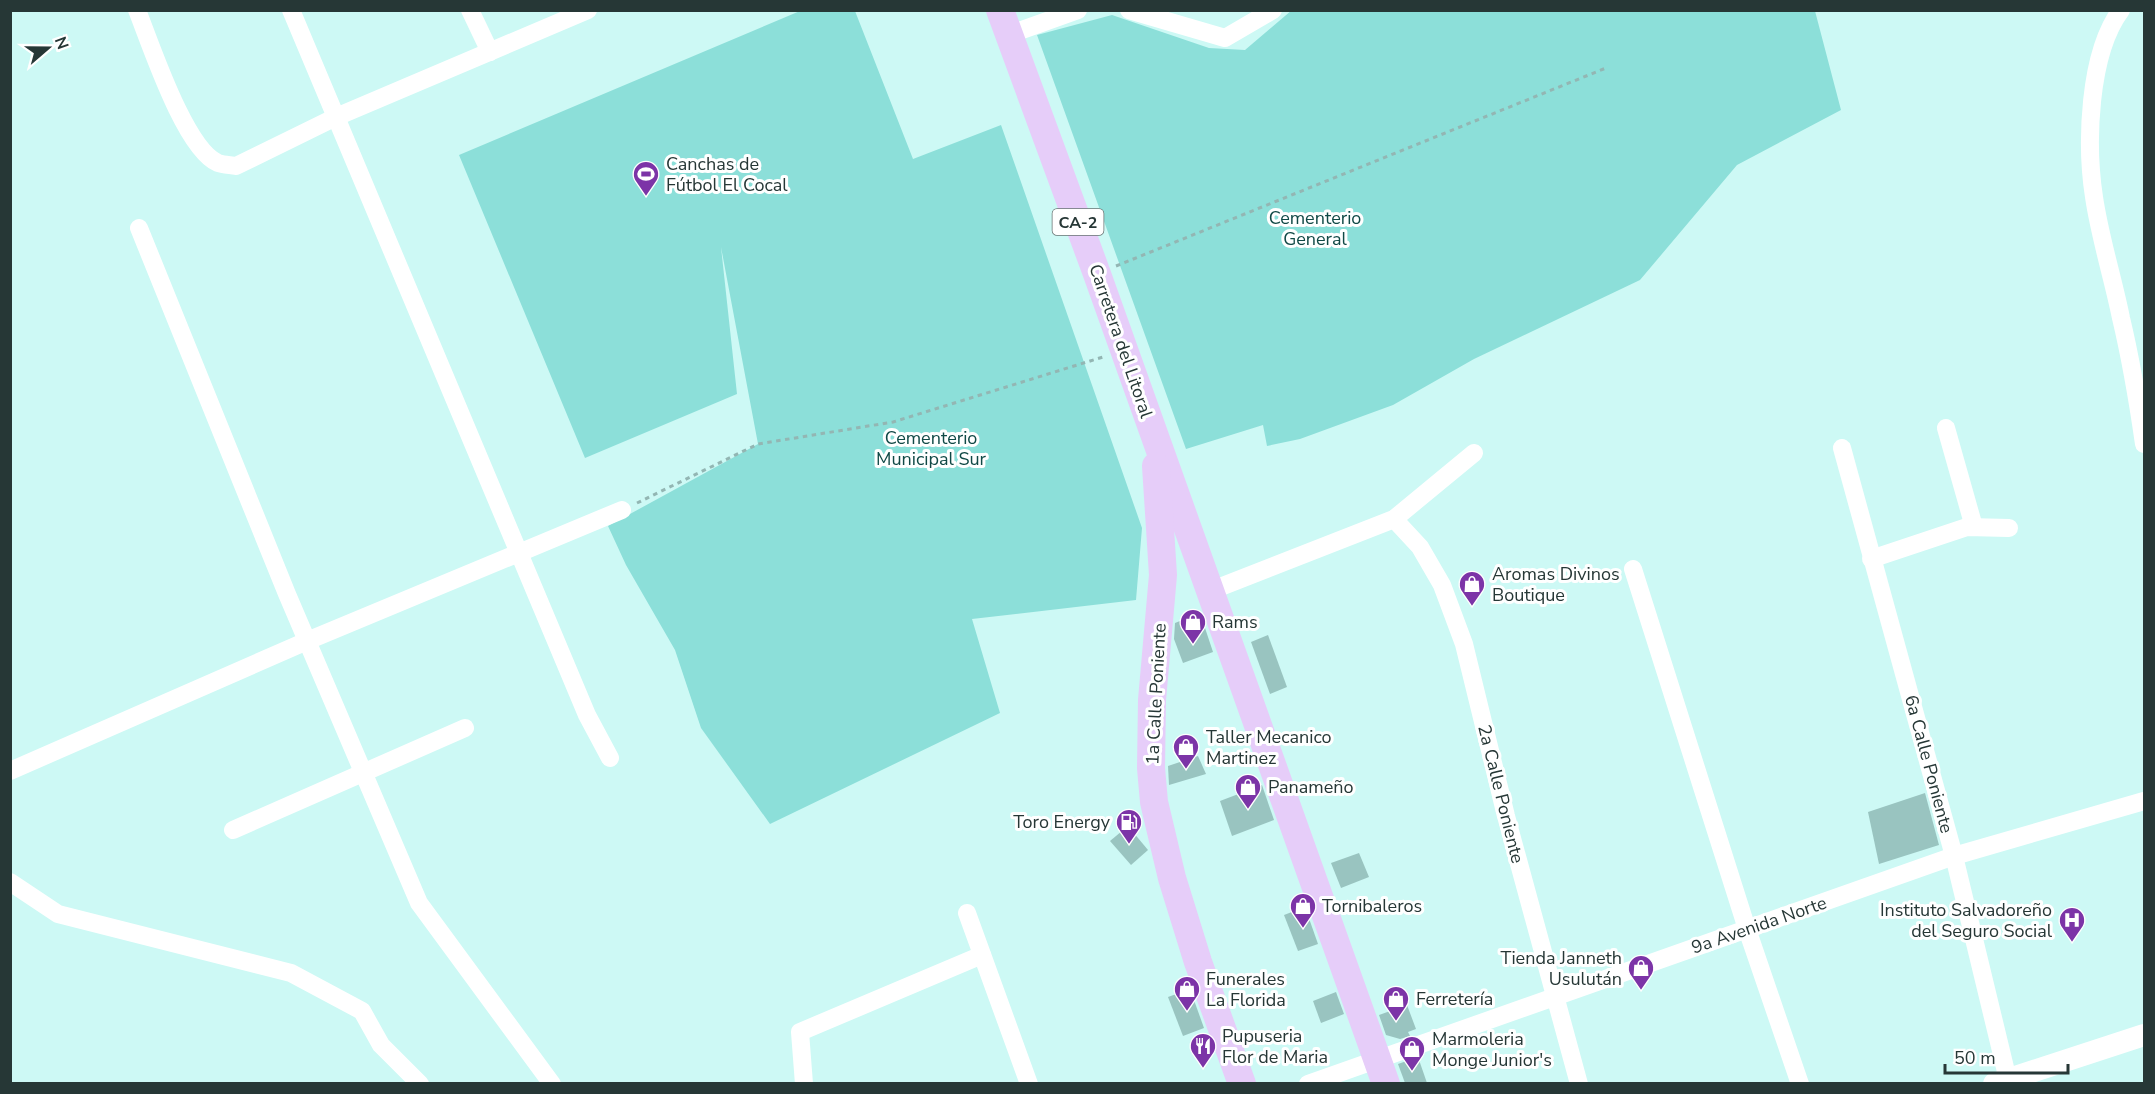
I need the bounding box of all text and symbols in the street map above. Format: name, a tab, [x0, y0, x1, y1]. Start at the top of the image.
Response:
north arrow	[18, 18, 78, 78]
text: N	[49, 34, 74, 53]
place label: Canchas de Fútbol El Cocal	[666, 152, 788, 197]
sports icon: Canchas de Fútbol El Cocal	[631, 159, 661, 197]
park label: Cementerio General	[1269, 206, 1361, 251]
road number: CA-2	[1052, 209, 1104, 235]
street label: Carretera del Litoral	[1083, 261, 1159, 422]
park label: Cementerio Municipal Sur	[876, 426, 987, 471]
place label: Aromas Divinos Boutique	[1492, 562, 1620, 607]
shop icon: Aromas Divinos Boutique	[1457, 569, 1487, 607]
shop icon: Rams	[1178, 607, 1208, 645]
place label: Rams	[1212, 610, 1258, 634]
street label: 1a Calle Poniente	[1140, 622, 1172, 766]
street label: 6a Calle Poniente	[1899, 692, 1959, 836]
street label: 2a Calle Poniente	[1472, 722, 1530, 866]
place label: Taller Mecanico Martinez	[1206, 725, 1332, 770]
shop icon: Taller Mecanico Martinez	[1171, 732, 1201, 770]
shop icon: Panameño	[1233, 772, 1263, 810]
place label: Panameño	[1268, 775, 1353, 799]
fuel station icon: Toro Energy	[1114, 807, 1144, 845]
place label: Toro Energy	[1013, 810, 1111, 834]
shop icon: Tornibaleros	[1288, 891, 1318, 929]
street label: 9a Avenida Norte	[1688, 891, 1830, 959]
place label: Tornibaleros	[1322, 894, 1422, 918]
place label: Instituto Salvadoreño del Seguro Social	[1880, 898, 2053, 943]
hospital icon: Instituto Salvadoreño del Seguro Social	[2057, 905, 2087, 943]
place label: Tienda Janneth Usulután	[1501, 946, 1622, 991]
shop icon: Tienda Janneth Usulután	[1626, 953, 1656, 991]
place label: Funerales La Florida	[1206, 967, 1286, 1012]
shop icon: Funerales La Florida	[1172, 974, 1202, 1012]
shop icon: Ferretería	[1381, 984, 1411, 1022]
place label: Ferretería	[1416, 987, 1493, 1011]
place label: Pupuseria Flor de Maria	[1222, 1024, 1328, 1069]
place label: Marmoleria Monge Junior's	[1432, 1027, 1552, 1072]
restaurant icon: Pupuseria Flor de Maria	[1188, 1031, 1218, 1069]
shop icon: Marmoleria Monge Junior's	[1397, 1034, 1427, 1072]
scale bar	[1945, 1037, 2068, 1075]
text: 50 m	[1954, 1046, 1996, 1070]

